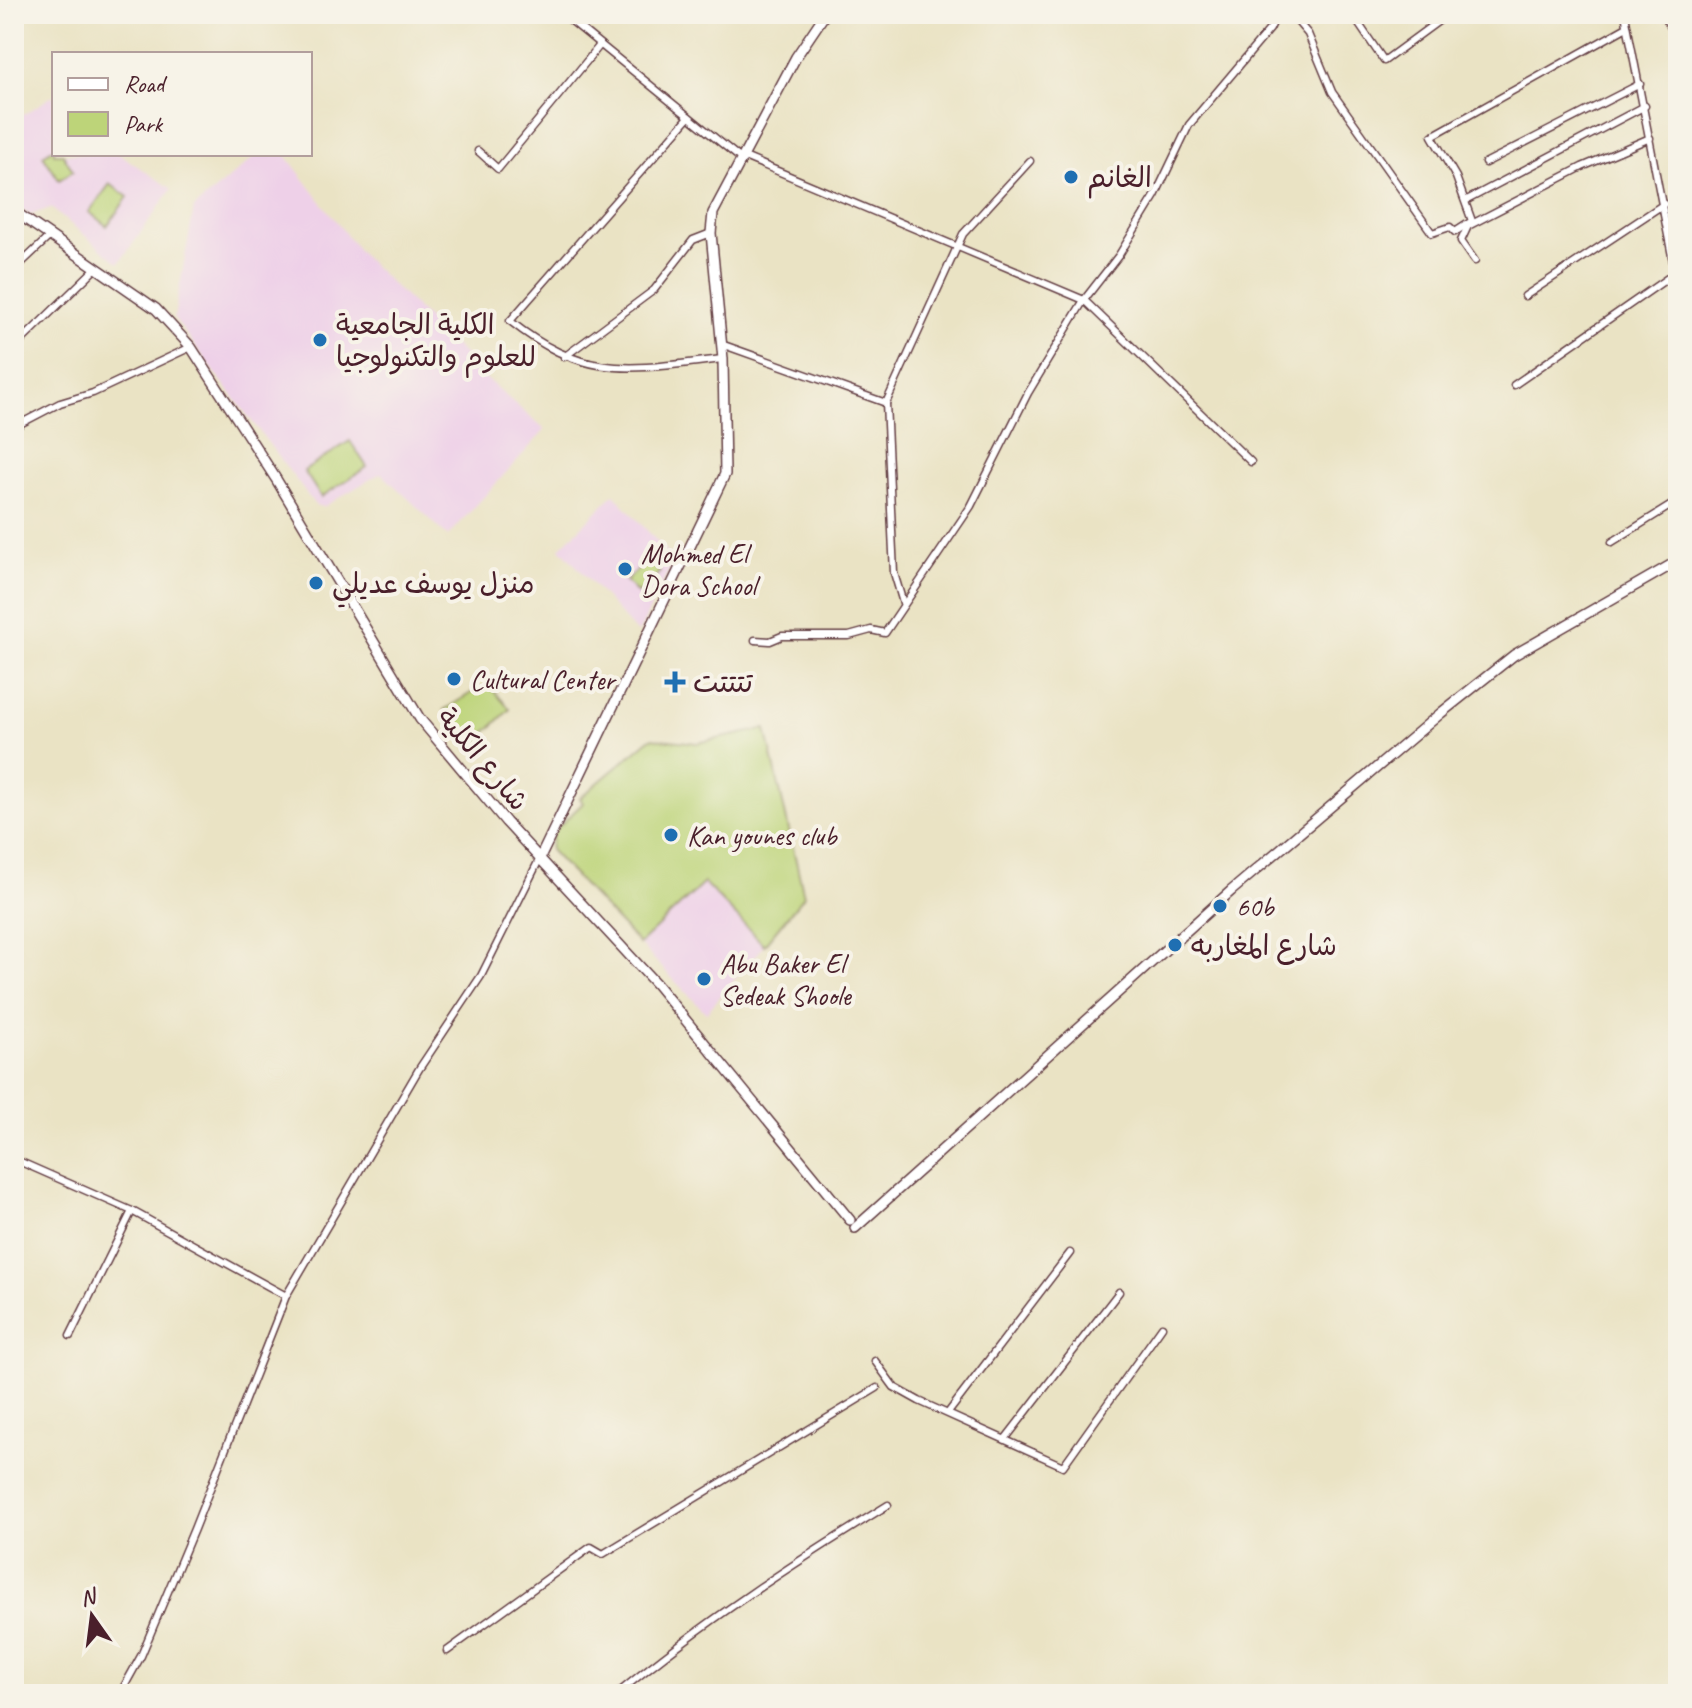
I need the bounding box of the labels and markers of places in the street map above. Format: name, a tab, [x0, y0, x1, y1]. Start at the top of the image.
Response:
place label: الغانم	[1087, 160, 1152, 199]
marker: الغانم	[1062, 168, 1080, 186]
place label: الكلية الجامعية للعلوم والتكنولوجيا	[336, 307, 536, 378]
marker: الكلية الجامعية للعلوم والتكنولوجيا	[311, 331, 329, 349]
place label: Mohmed El Dora School	[641, 536, 761, 603]
marker: Mohmed El Dora School	[616, 560, 634, 578]
place label: منزل يوسف عديلي	[332, 566, 535, 608]
marker: منزل يوسف عديلي	[307, 574, 325, 592]
place label: Cultural Center	[470, 662, 617, 697]
place label: تتتتت	[693, 665, 754, 700]
marker: Cultural Center	[445, 670, 463, 688]
marker: تتتتت	[664, 671, 686, 693]
place label: Kan younes club	[687, 818, 838, 853]
marker: Kan younes club	[662, 826, 680, 844]
place label: 60b	[1236, 889, 1275, 924]
marker: 60b	[1211, 897, 1229, 915]
place label: شارع المغاربه	[1191, 928, 1337, 965]
marker: شارع المغاربه	[1166, 936, 1184, 954]
place label: Abu Baker El Sedeak Shoole	[720, 946, 853, 1013]
marker: Abu Baker El Sedeak Shoole	[695, 970, 713, 988]

